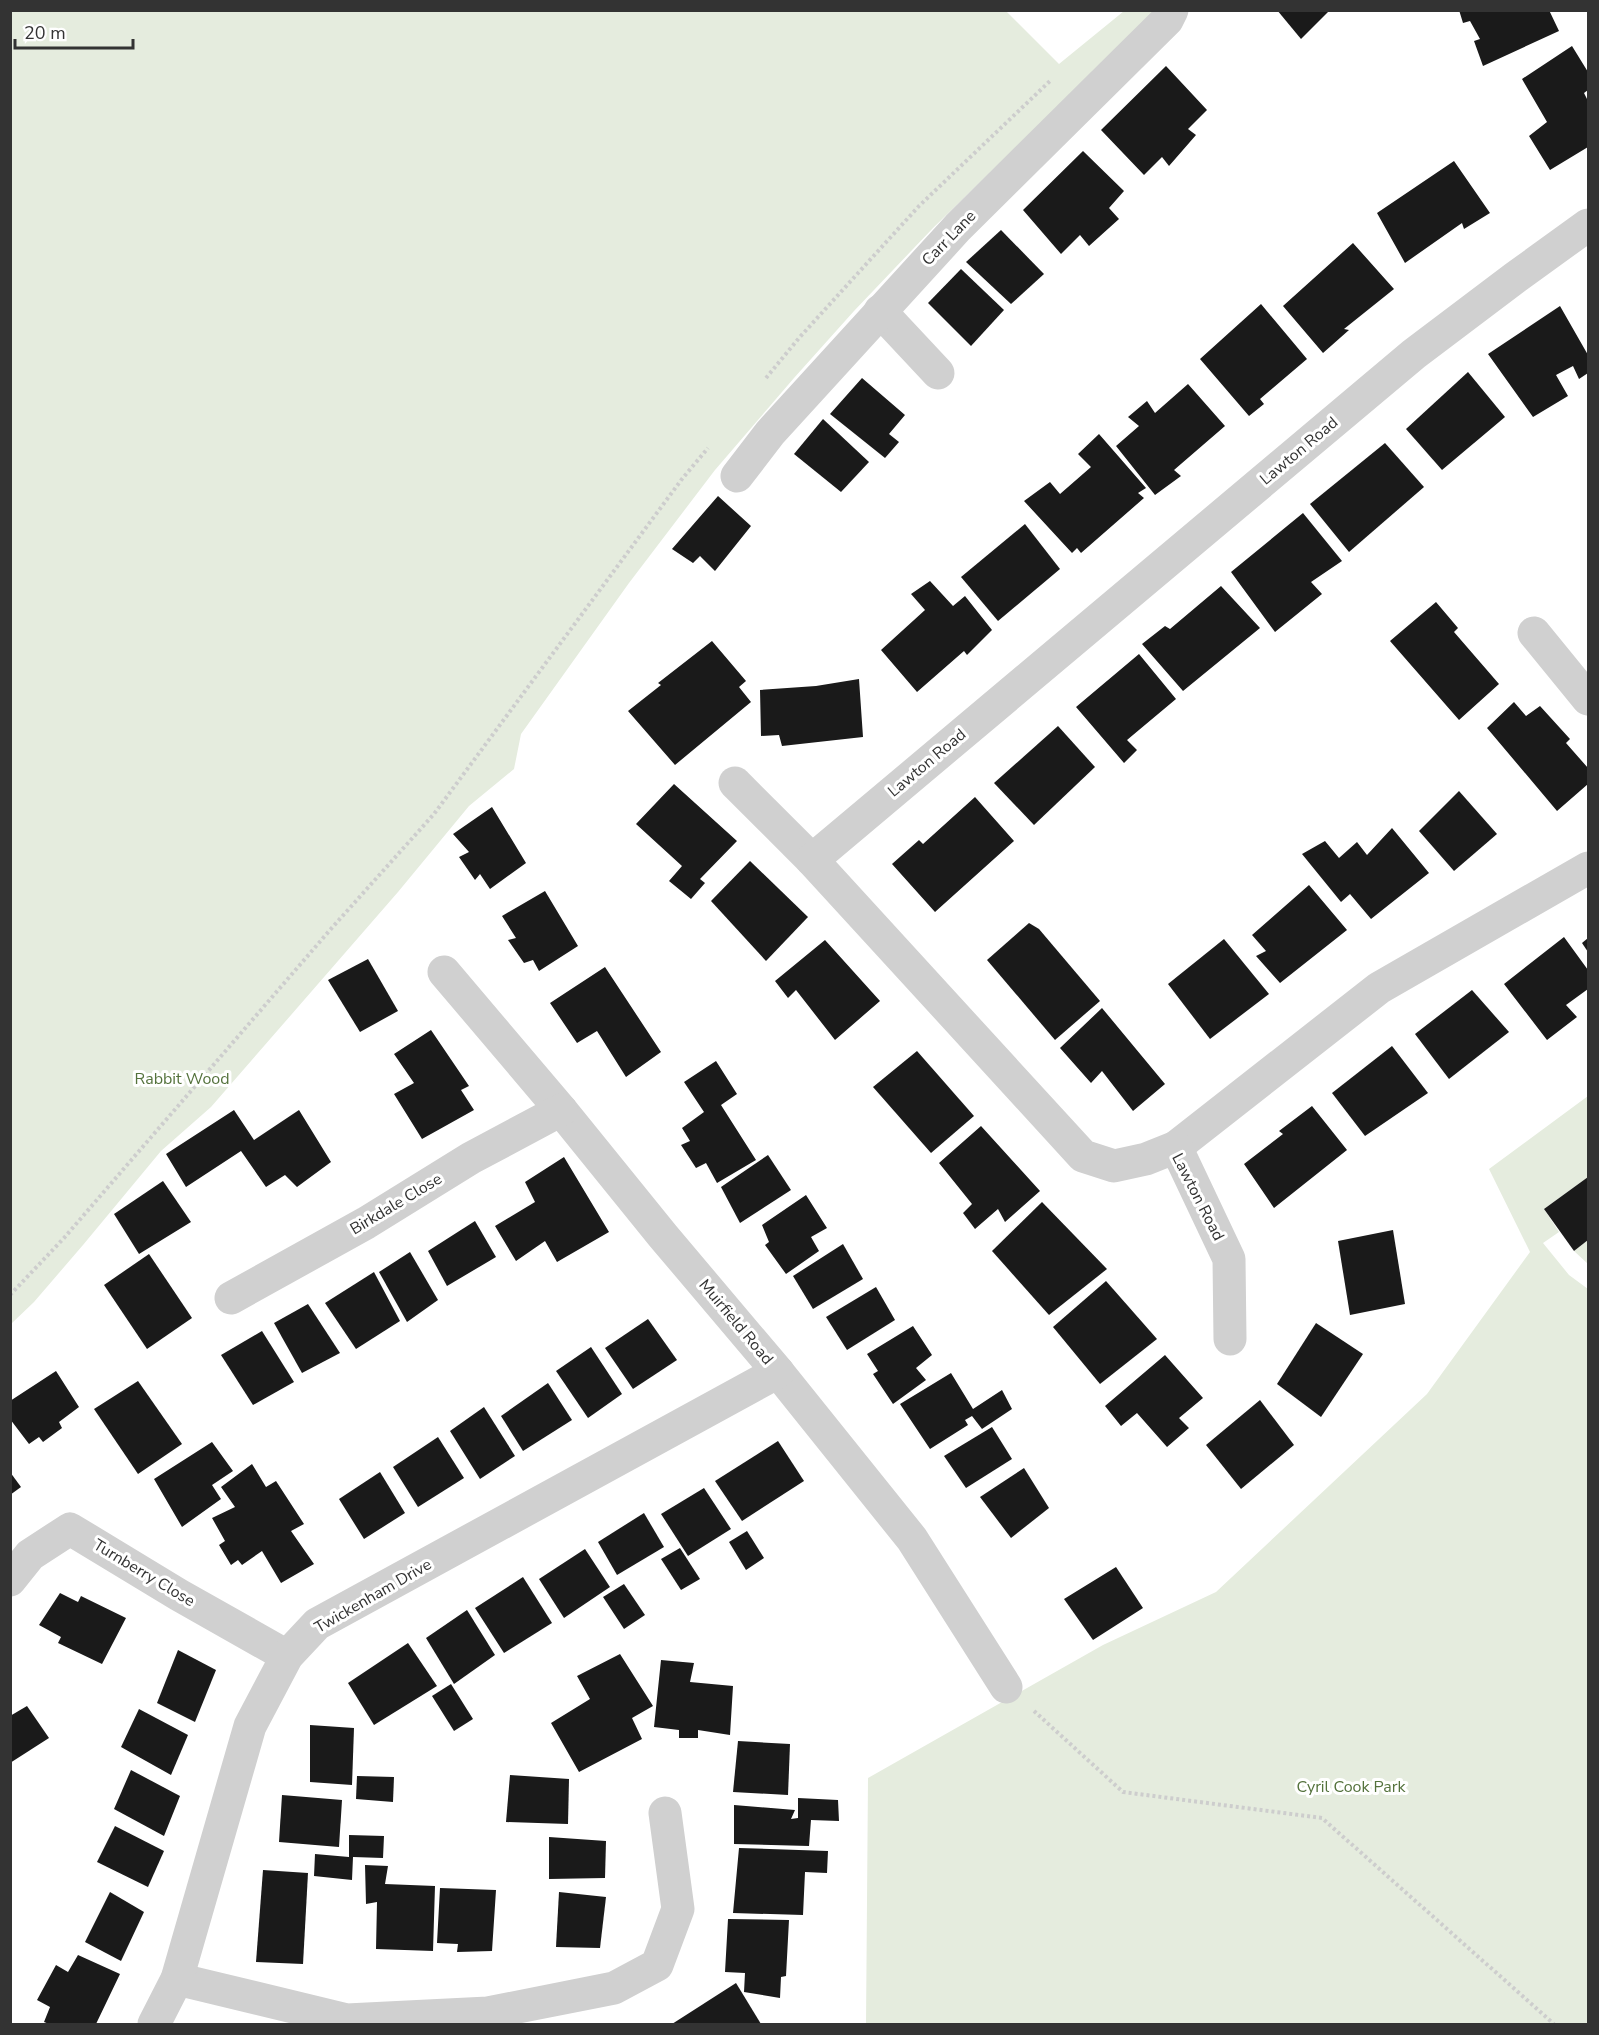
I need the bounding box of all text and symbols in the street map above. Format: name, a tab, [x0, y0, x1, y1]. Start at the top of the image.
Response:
scale bar	[15, 12, 134, 50]
text: 20 m	[24, 21, 66, 45]
street label: Carr Lane	[917, 205, 981, 271]
street label: Lawton Road	[1255, 412, 1343, 490]
street label: Lawton Road	[883, 724, 971, 802]
park label: Rabbit Wood	[134, 1068, 230, 1090]
street label: Lawton Road	[1167, 1149, 1229, 1245]
street label: Birkdale Close	[346, 1168, 446, 1240]
street label: Muirfield Road	[694, 1275, 778, 1369]
street label: Turnberry Close	[89, 1534, 199, 1612]
street label: Twickenham Drive	[310, 1554, 436, 1638]
park label: Cyril Cook Park	[1297, 1776, 1406, 1798]

